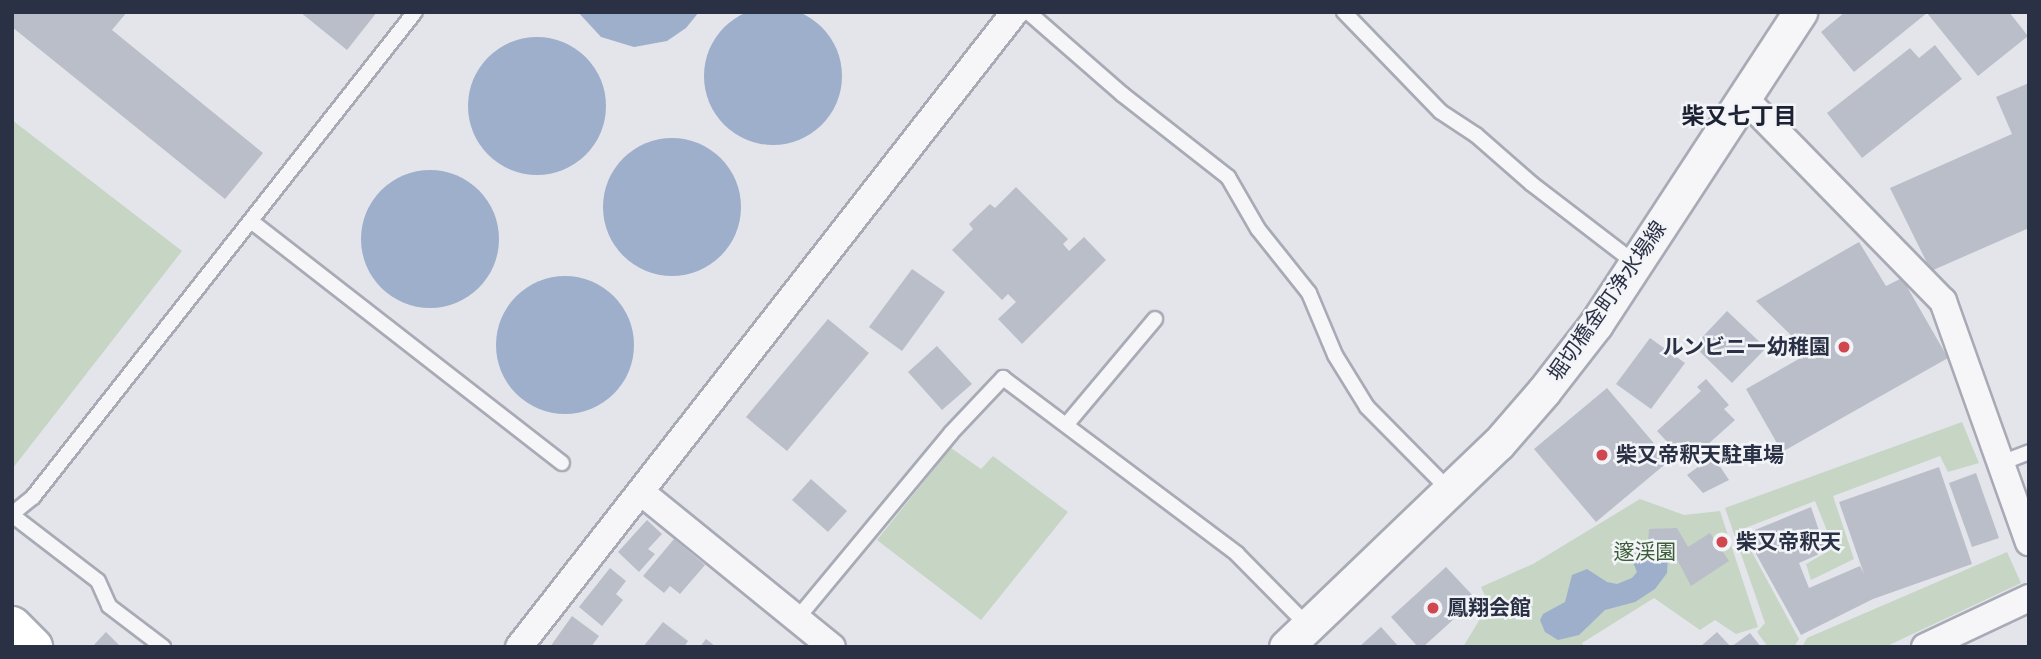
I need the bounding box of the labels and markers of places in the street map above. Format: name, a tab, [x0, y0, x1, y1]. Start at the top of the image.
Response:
place label: ルンビニー幼稚園	[1662, 334, 1830, 360]
marker: ルンビニー幼稚園	[1836, 339, 1852, 355]
place label: 柴又帝釈天駐車場	[1616, 442, 1784, 468]
marker: 柴又帝釈天駐車場	[1594, 447, 1610, 463]
place label: 柴又帝釈天	[1736, 529, 1841, 555]
marker: 柴又帝釈天	[1714, 534, 1730, 550]
place label: 鳳翔会館	[1447, 595, 1531, 621]
marker: 鳳翔会館	[1425, 600, 1441, 616]

